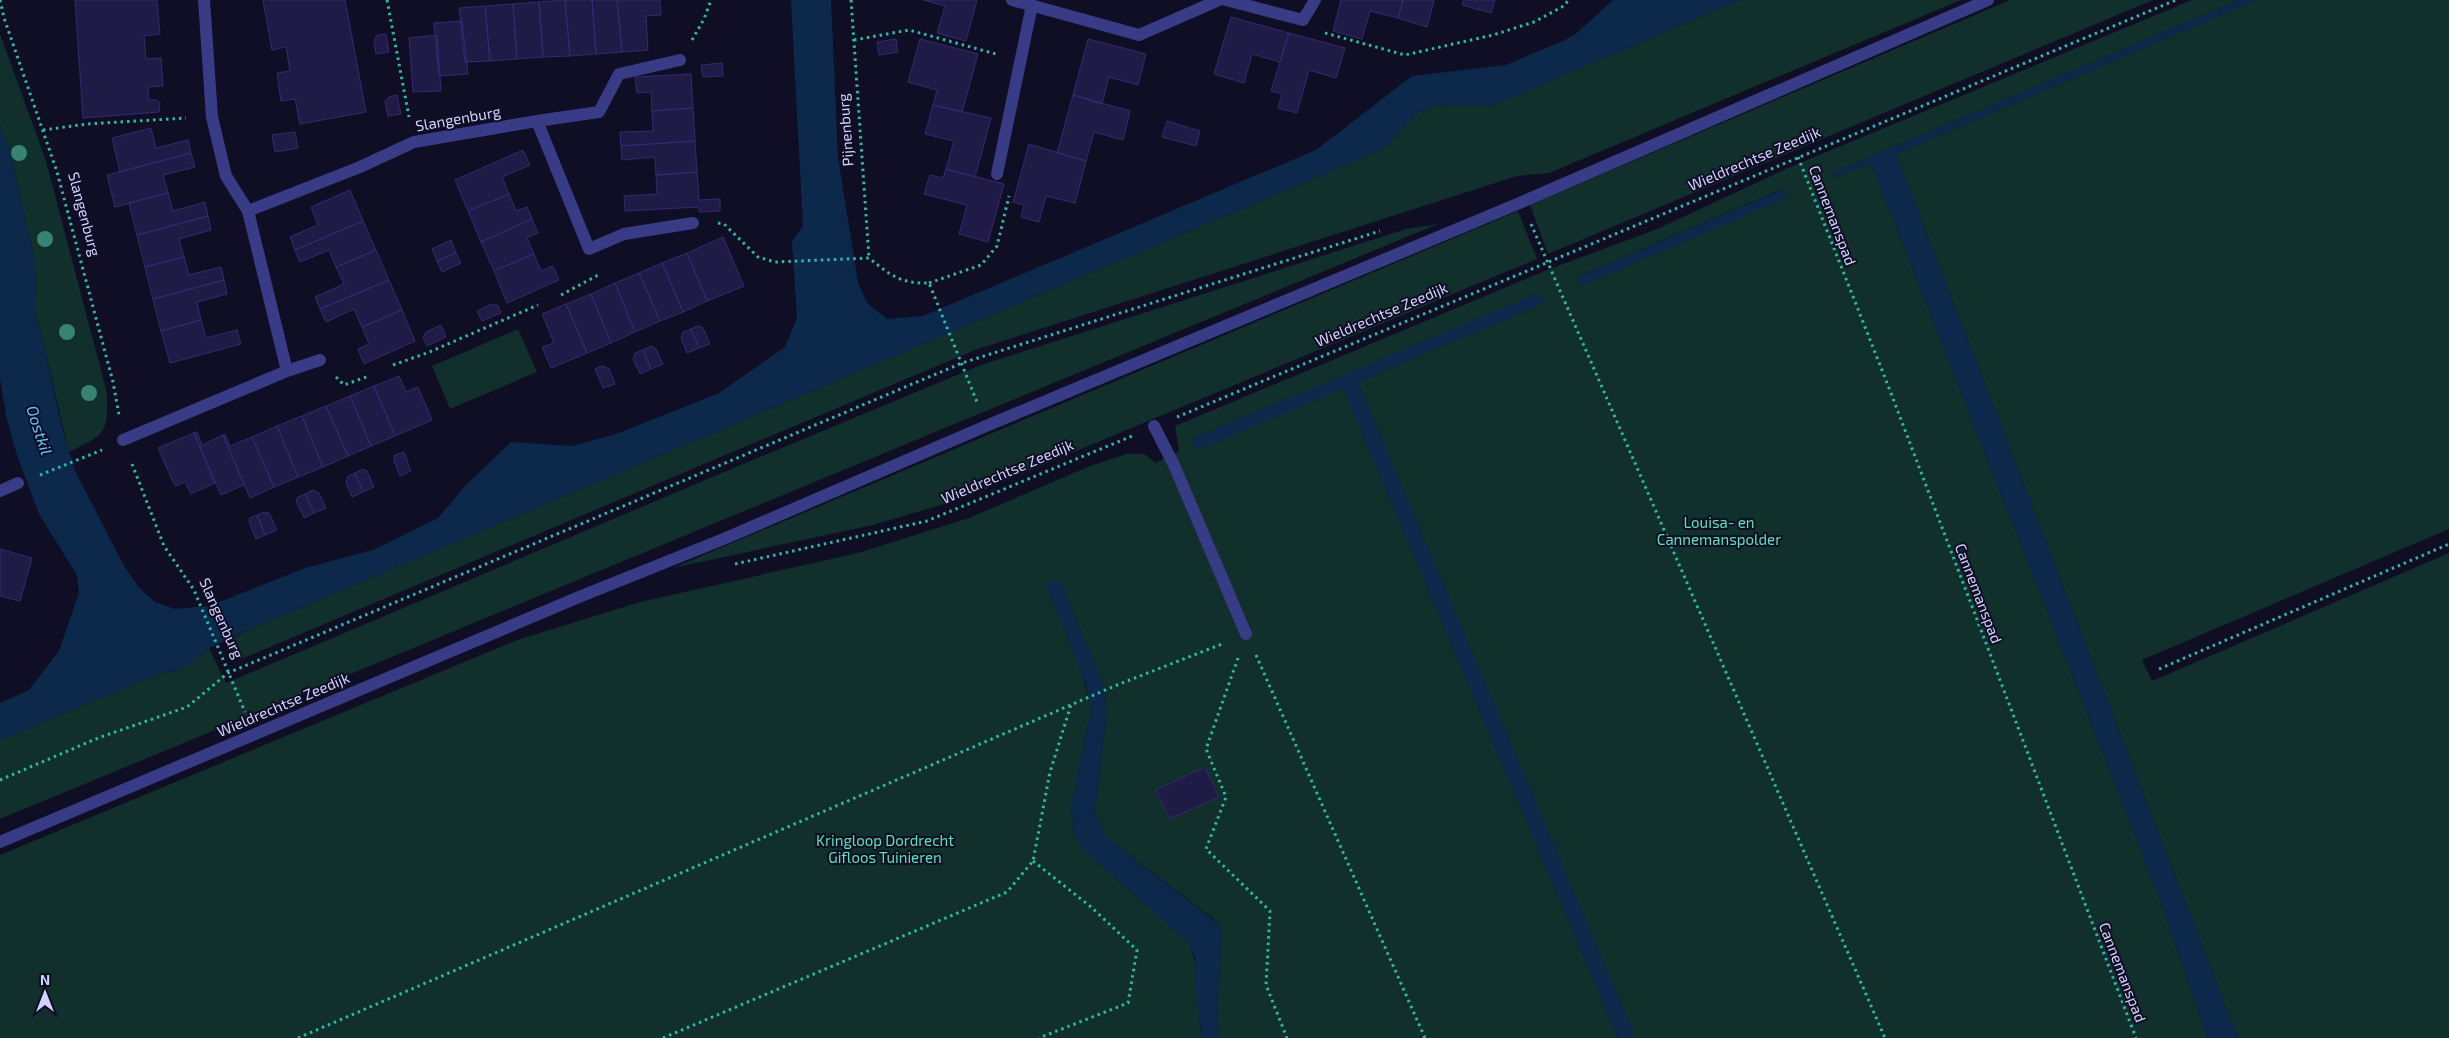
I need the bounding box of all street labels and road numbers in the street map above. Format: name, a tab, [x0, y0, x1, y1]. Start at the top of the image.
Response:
street label: Pijnenburg	[833, 92, 858, 167]
street label: Slangenburg	[414, 102, 503, 134]
street label: Wieldrechtse Zeedijk	[1685, 122, 1824, 195]
street label: Cannemanspad	[1806, 163, 1860, 267]
street label: Slangenburg	[65, 170, 105, 259]
street label: Wieldrechtse Zeedijk	[1312, 278, 1451, 351]
street label: Wieldrechtse Zeedijk	[938, 435, 1077, 508]
street label: Cannemanspad	[1952, 541, 2006, 645]
street label: Slangenburg	[196, 575, 248, 662]
street label: Wieldrechtse Zeedijk	[214, 668, 353, 741]
street label: Cannemanspad	[2096, 920, 2150, 1024]

